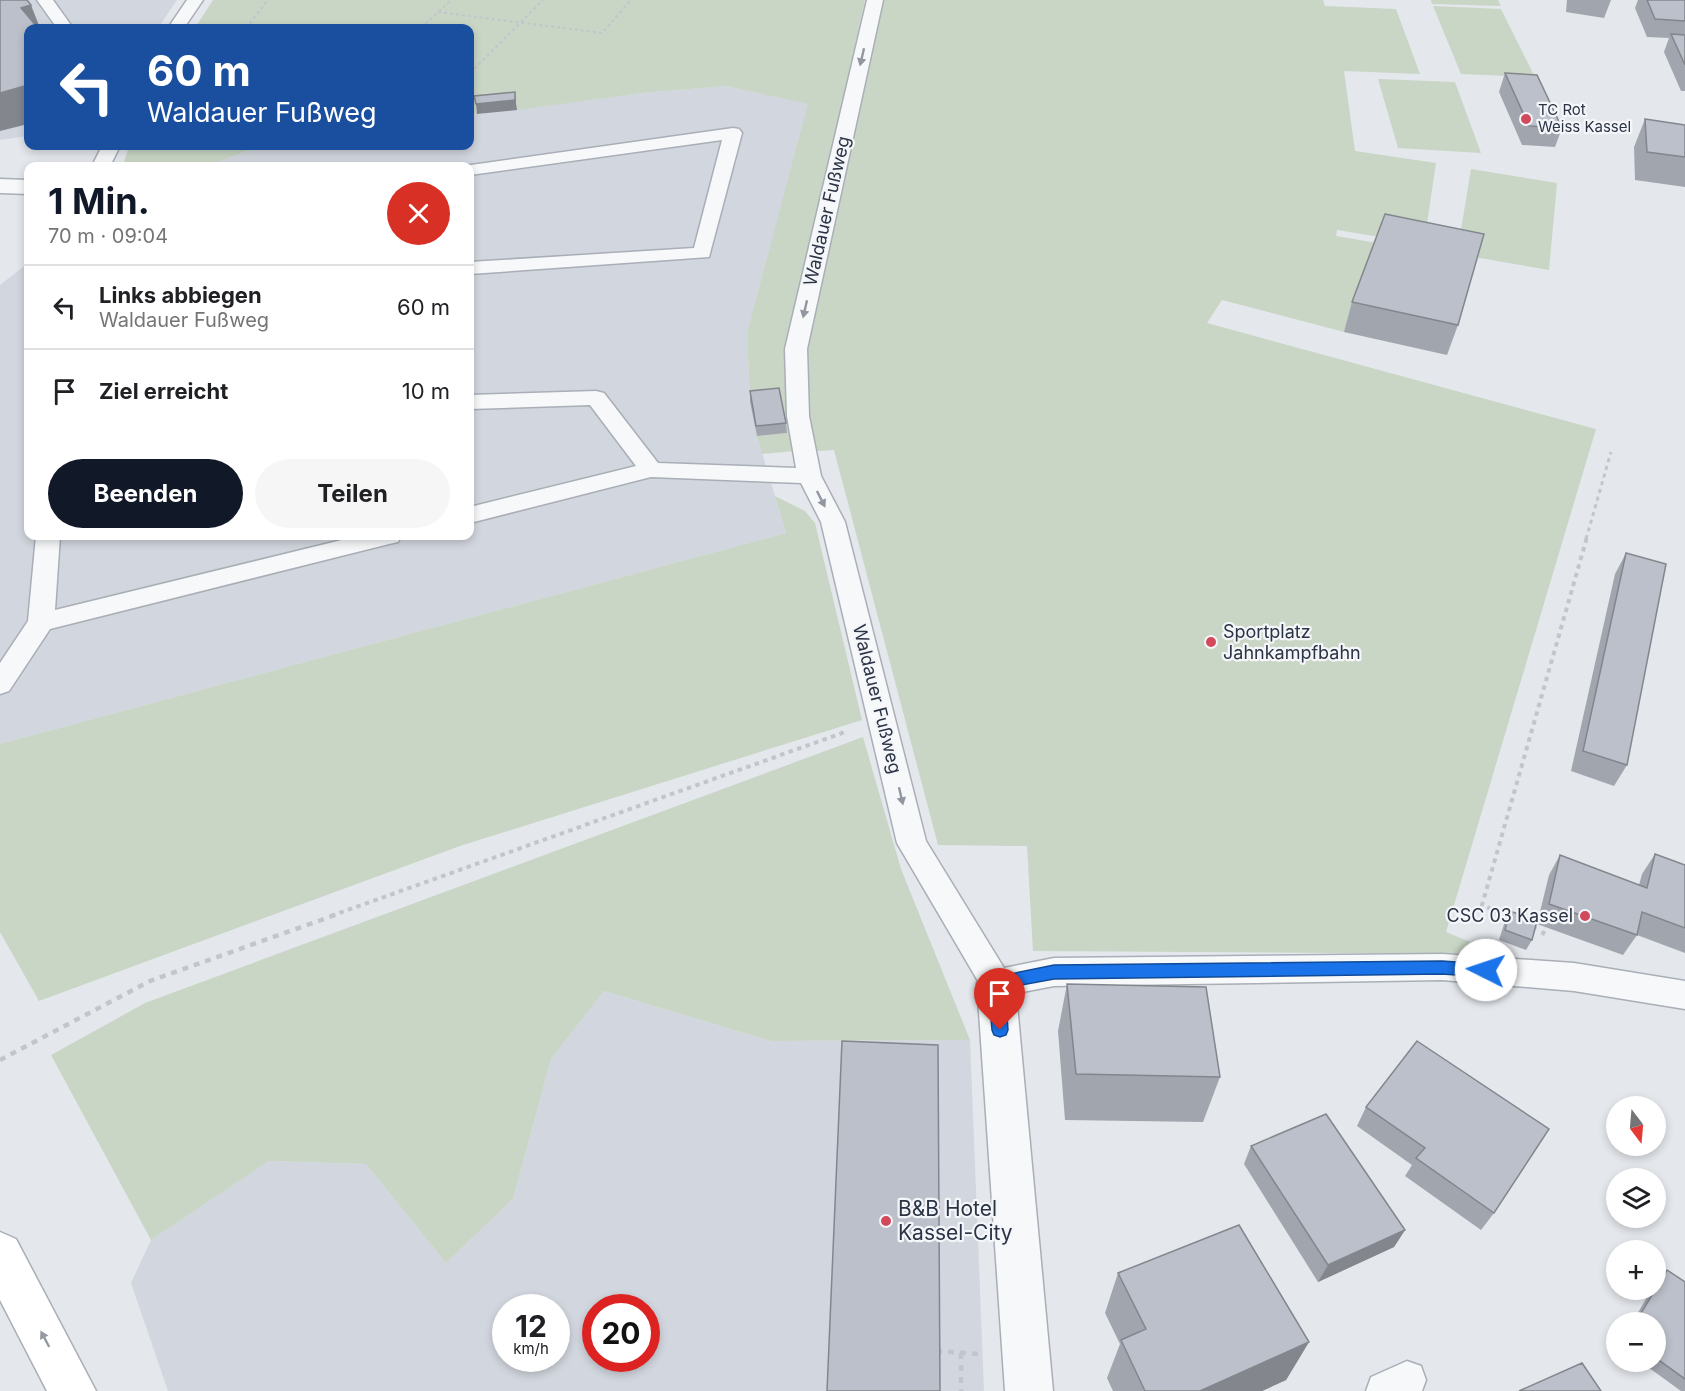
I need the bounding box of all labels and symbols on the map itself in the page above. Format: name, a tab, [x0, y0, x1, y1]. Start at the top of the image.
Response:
one-way arrow	[857, 48, 866, 67]
place label: TC Rot Weiss Kassel	[1538, 100, 1631, 136]
marker: TC Rot Weiss Kassel	[1519, 112, 1533, 126]
street label: Waldauer Fußweg	[799, 134, 854, 288]
one-way arrow	[800, 299, 809, 318]
one-way arrow	[816, 490, 826, 507]
place label: Sportplatz Jahnkampfbahn	[1223, 621, 1361, 663]
street label: Waldauer Fußweg	[849, 622, 906, 776]
marker: Sportplatz Jahnkampfbahn	[1204, 635, 1218, 649]
one-way arrow	[896, 786, 906, 805]
place label: CSC 03 Kassel	[1446, 905, 1573, 926]
marker: CSC 03 Kassel	[1578, 909, 1592, 923]
position arrow	[1454, 938, 1518, 1002]
pin	[974, 968, 1025, 1030]
north arrow	[1606, 1096, 1666, 1156]
place label: B&B Hotel Kassel-City	[898, 1196, 1013, 1245]
marker: B&B Hotel Kassel-City	[879, 1214, 893, 1228]
speed limit sign: 20	[582, 1294, 660, 1372]
one-way arrow	[40, 1331, 50, 1348]

